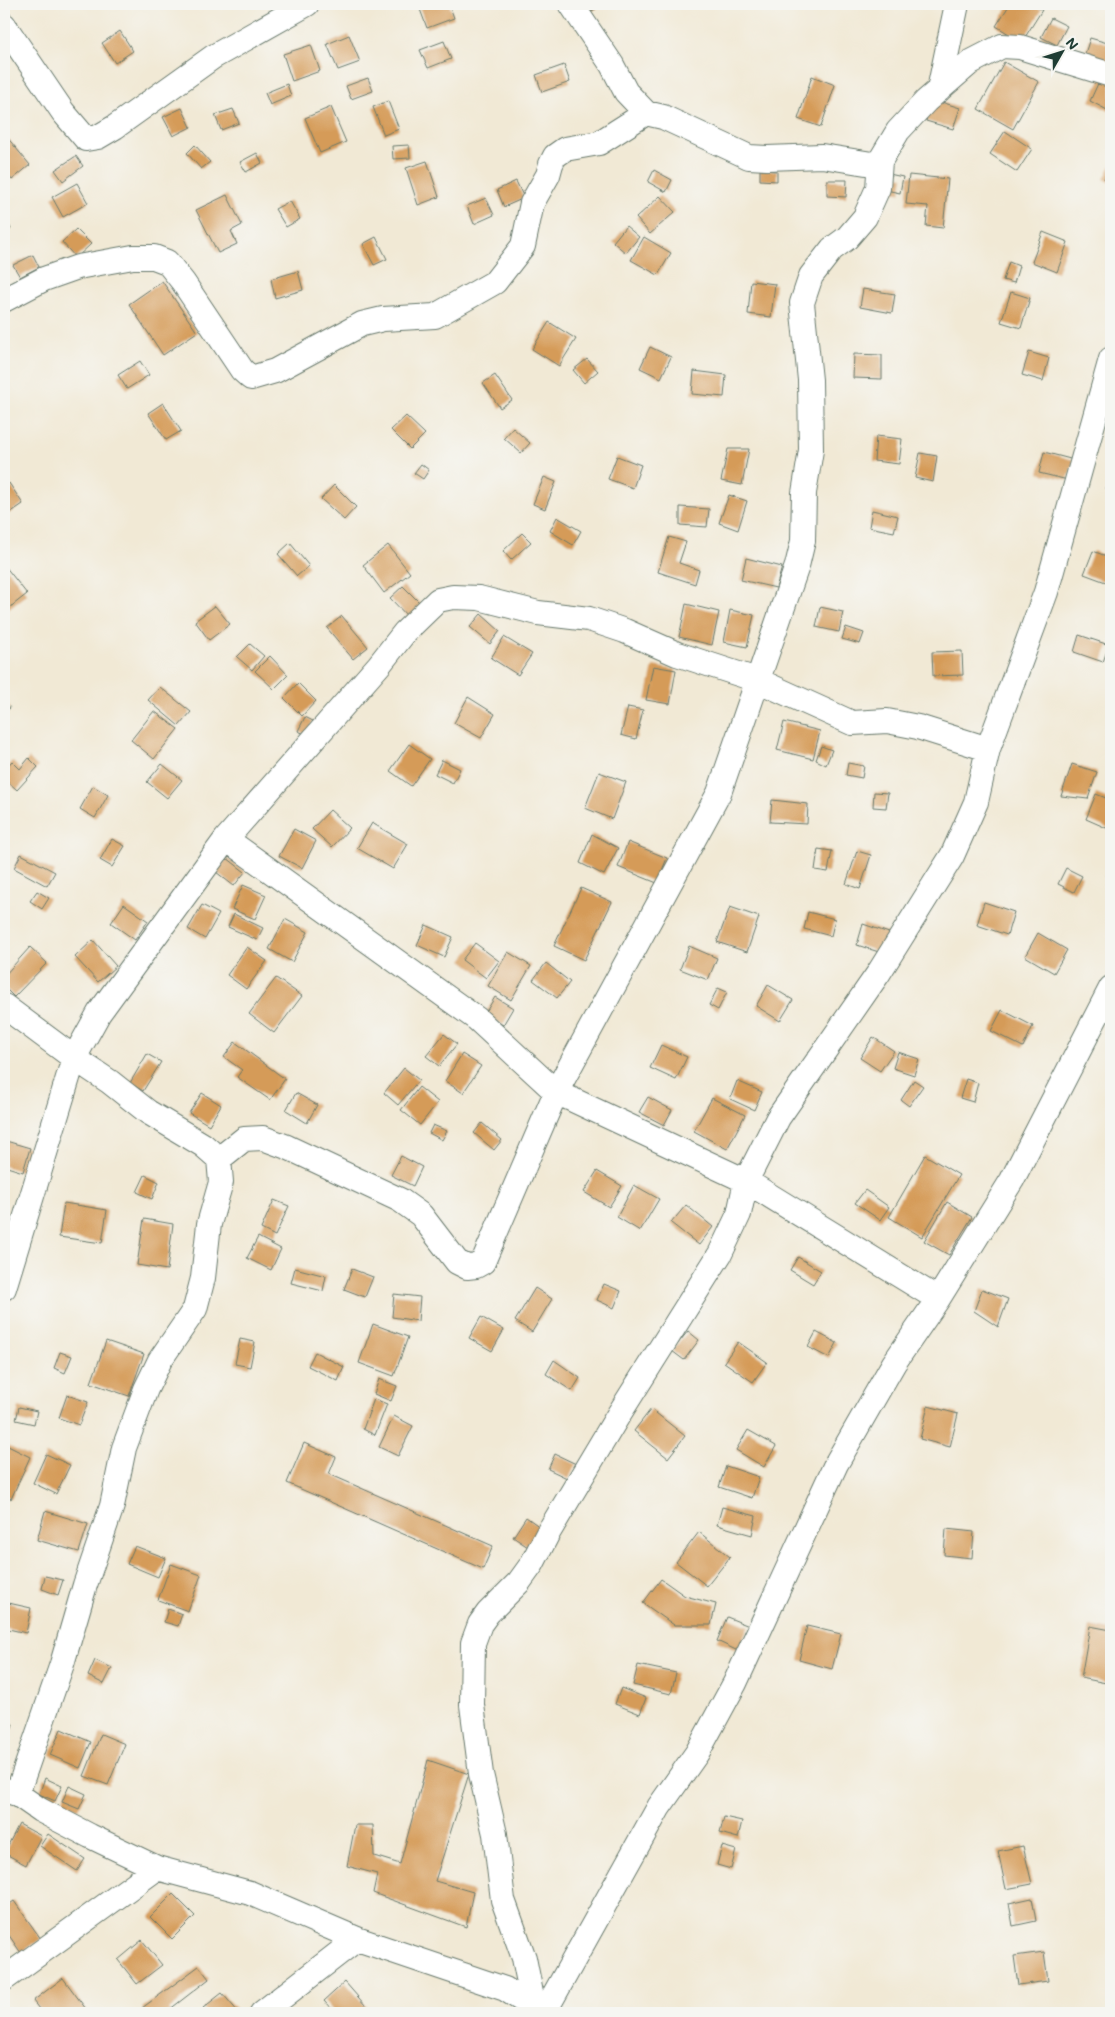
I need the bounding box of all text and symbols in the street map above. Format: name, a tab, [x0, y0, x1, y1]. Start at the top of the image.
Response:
north arrow	[1038, 28, 1088, 78]
text: N	[1062, 33, 1083, 54]

